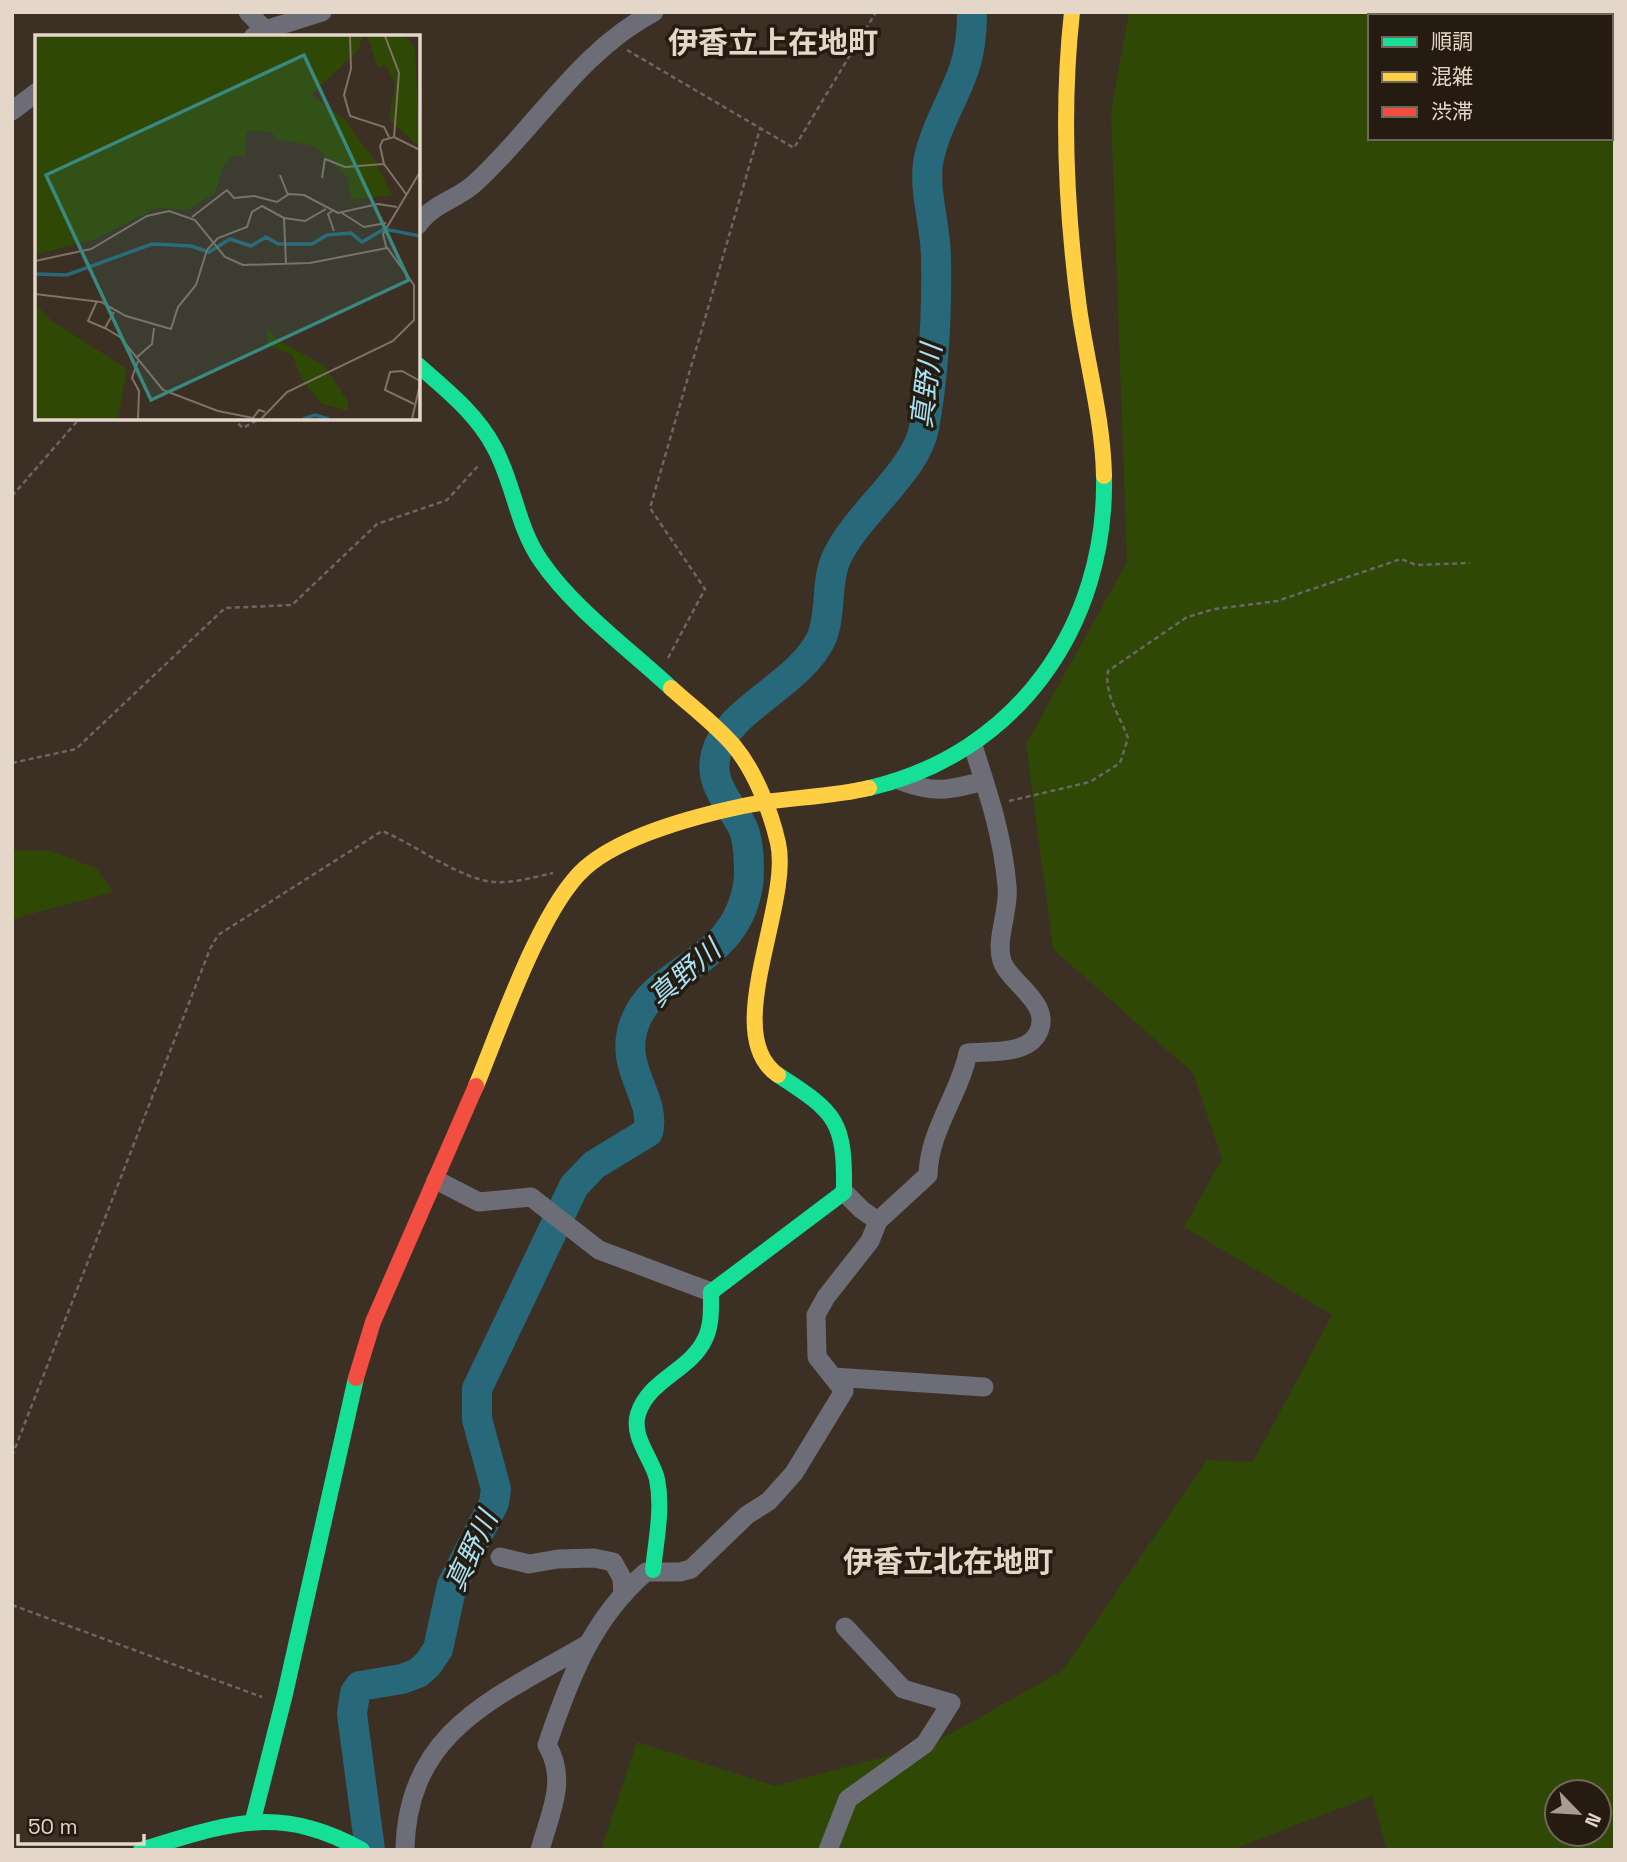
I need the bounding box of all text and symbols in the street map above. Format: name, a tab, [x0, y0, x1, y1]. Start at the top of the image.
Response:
legend	[1368, 14, 1613, 140]
district label: 伊香立上在地町	[668, 23, 878, 62]
text: 順調	[1431, 28, 1473, 55]
inset map	[35, 35, 420, 420]
text: 混雑	[1431, 63, 1473, 90]
text: 渋滞	[1431, 98, 1473, 125]
water label: 真野川	[903, 339, 949, 430]
water label: 真野川	[640, 930, 730, 1014]
water label: 真野川	[437, 1503, 506, 1597]
district label: 伊香立北在地町	[843, 1542, 1053, 1581]
north arrow	[1543, 1778, 1613, 1848]
scale bar	[18, 1802, 144, 1846]
text: N	[1579, 1809, 1607, 1831]
text: 50 m	[28, 1813, 78, 1840]

